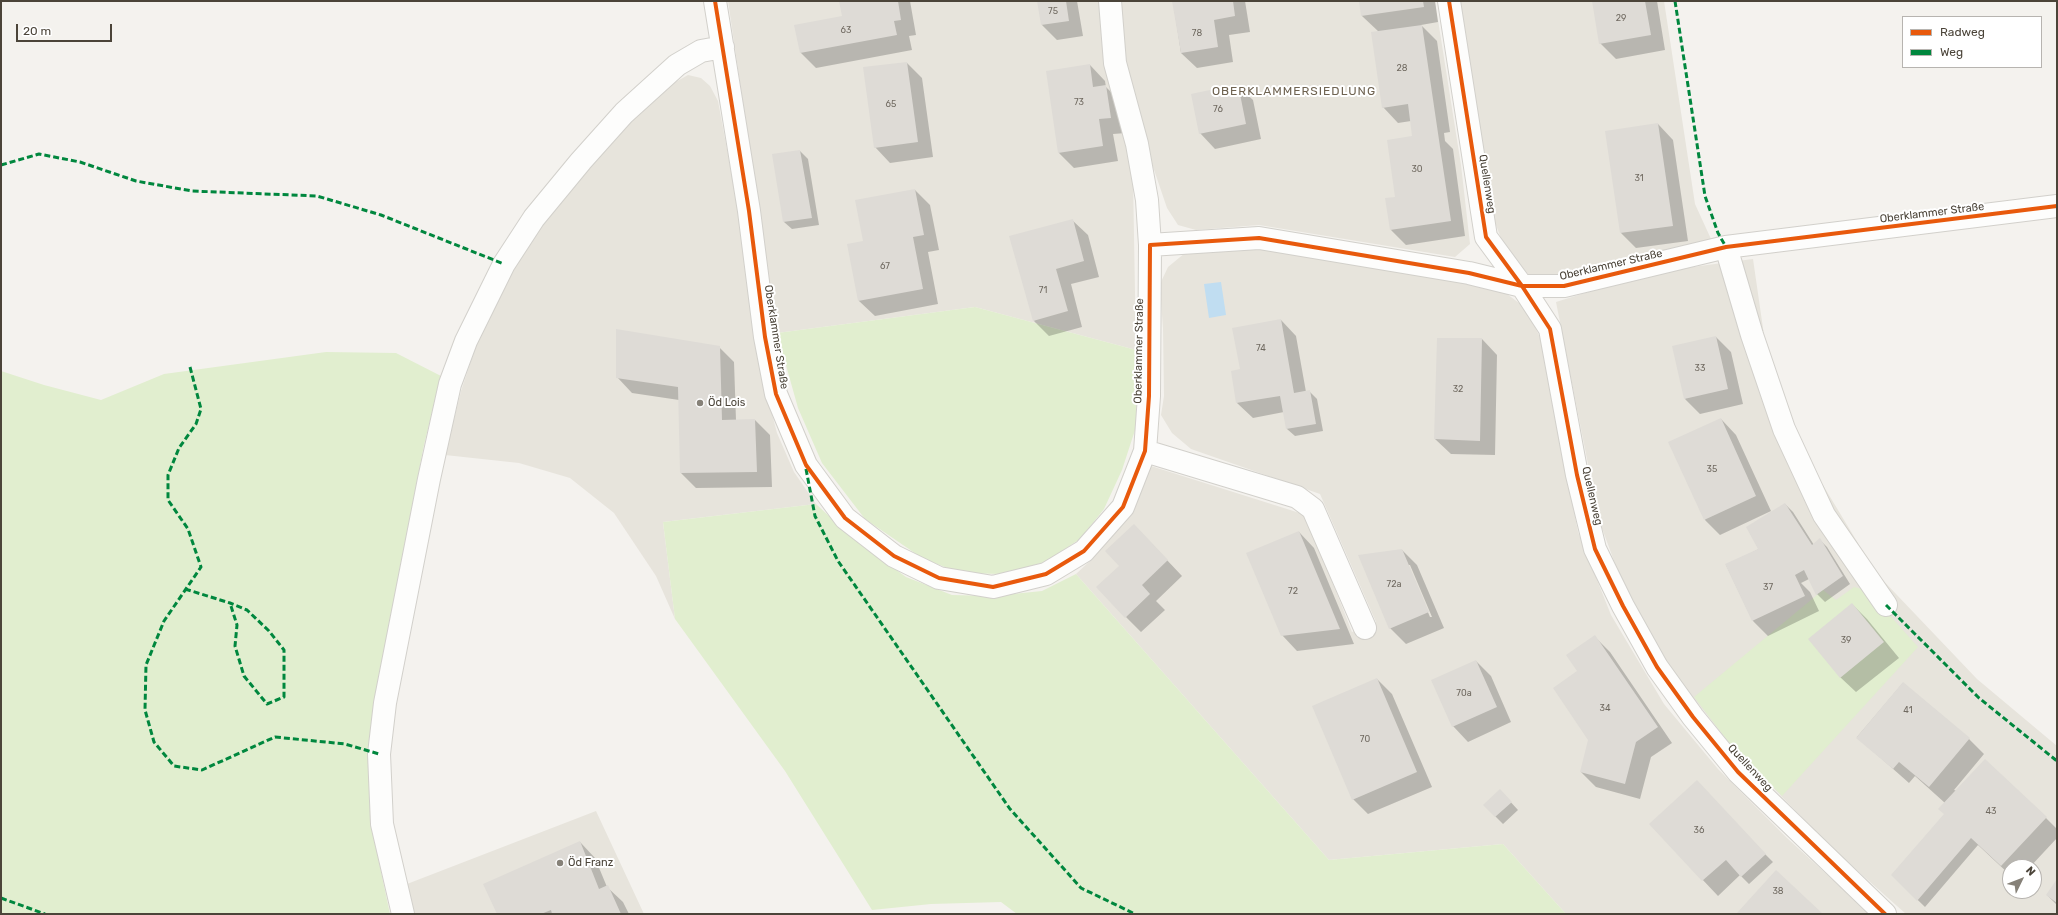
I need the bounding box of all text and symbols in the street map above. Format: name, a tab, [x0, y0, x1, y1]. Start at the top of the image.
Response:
house number: 75	[1048, 6, 1058, 16]
house number: 29	[1616, 13, 1626, 23]
scale bar	[18, 16, 114, 42]
legend	[1902, 16, 2042, 68]
text: 20 m	[23, 24, 51, 38]
house number: 63	[841, 25, 851, 35]
text: Radweg	[1940, 25, 1985, 39]
house number: 78	[1192, 28, 1202, 38]
text: Weg	[1940, 45, 1963, 59]
house number: 28	[1396, 63, 1408, 73]
district label: OBERKLAMMERSIEDLUNG	[1212, 85, 1376, 99]
house number: 73	[1074, 97, 1084, 107]
house number: 65	[886, 99, 896, 109]
house number: 76	[1213, 104, 1223, 114]
street label: Quellenweg	[1476, 153, 1498, 215]
house number: 30	[1411, 164, 1423, 174]
house number: 31	[1634, 173, 1644, 183]
street label: Oberklammer Straße	[1879, 200, 1985, 226]
street label: Oberklammer Straße	[1558, 247, 1664, 283]
house number: 67	[880, 261, 890, 271]
street label: Oberklammer Straße	[761, 284, 791, 390]
house number: 71	[1039, 285, 1047, 295]
street label: Oberklammer Straße	[1131, 298, 1147, 404]
house number: 74	[1256, 343, 1266, 353]
house number: 33	[1695, 363, 1705, 373]
house number: 32	[1453, 384, 1463, 394]
place label: Öd Lois	[708, 396, 745, 410]
marker: Öd Lois	[695, 398, 705, 408]
house number: 35	[1707, 464, 1717, 474]
street label: Quellenweg	[1579, 465, 1605, 527]
house number: 72a	[1387, 579, 1401, 589]
house number: 37	[1763, 582, 1773, 592]
house number: 72	[1288, 586, 1298, 596]
house number: 39	[1841, 635, 1851, 645]
house number: 70a	[1456, 688, 1472, 698]
house number: 34	[1600, 703, 1610, 713]
house number: 41	[1903, 705, 1913, 715]
house number: 70	[1360, 734, 1370, 744]
street label: Quellenweg	[1725, 742, 1775, 794]
house number: 43	[1986, 806, 1996, 816]
house number: 36	[1694, 825, 1704, 835]
place label: Öd Franz	[568, 856, 613, 870]
marker: Öd Franz	[555, 858, 565, 868]
north arrow	[2002, 859, 2042, 899]
text: N	[2023, 864, 2038, 878]
house number: 38	[1772, 886, 1784, 896]

